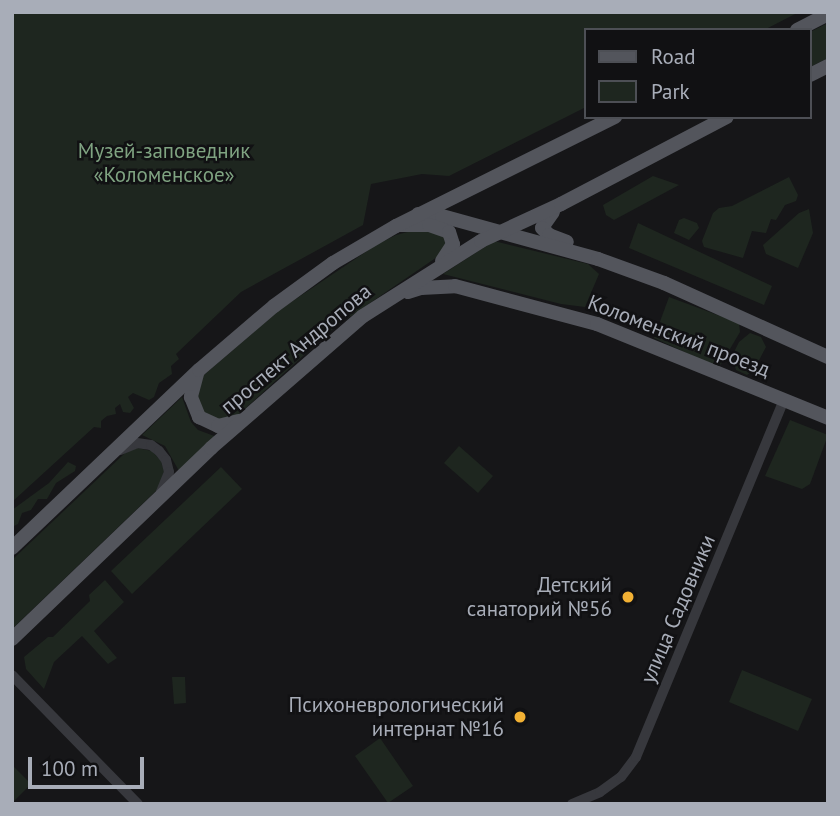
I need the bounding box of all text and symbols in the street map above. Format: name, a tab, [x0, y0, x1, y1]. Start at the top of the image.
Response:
legend	[584, 28, 812, 119]
text: Road	[651, 43, 695, 70]
text: Park	[651, 78, 690, 105]
park label: Музей-заповедник «Коломенское»	[78, 138, 250, 188]
street label: проспект Андропова	[215, 278, 377, 420]
street label: Коломенский проезд	[584, 290, 774, 382]
street label: улица Садовники	[635, 531, 721, 687]
place label: Детский санаторий №56	[467, 572, 612, 622]
marker: Детский санаторий №56	[618, 587, 638, 607]
place label: Психоневрологический интернат №16	[288, 692, 504, 742]
marker: Психоневрологический интернат №16	[510, 707, 530, 727]
scale bar	[32, 742, 147, 786]
text: 100 m	[41, 755, 98, 782]

